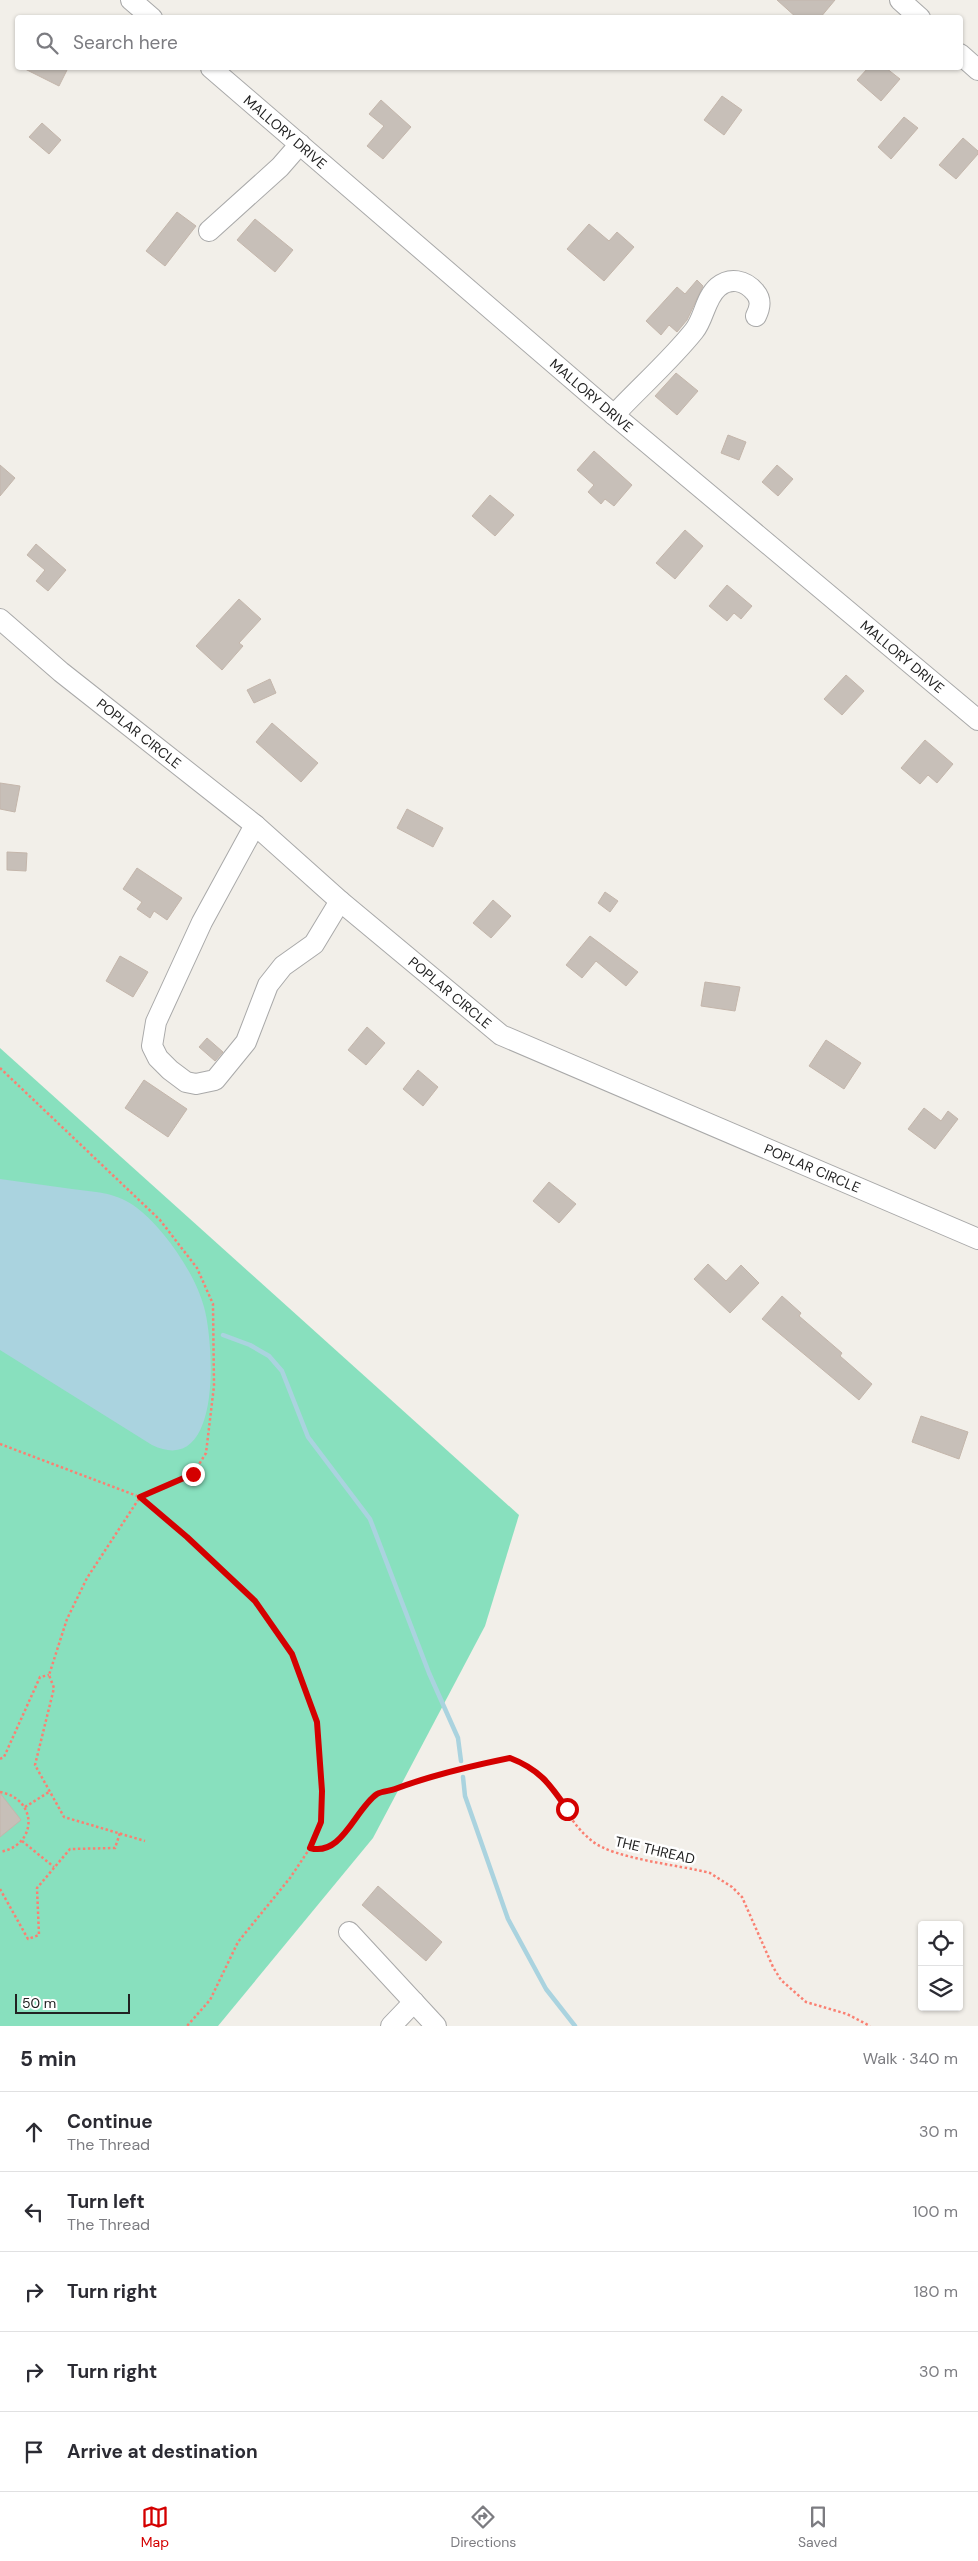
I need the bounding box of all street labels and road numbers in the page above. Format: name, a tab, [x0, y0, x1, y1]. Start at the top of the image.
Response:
street label: MALLORY DRIVE	[240, 91, 331, 173]
street label: MALLORY DRIVE	[546, 355, 637, 436]
street label: MALLORY DRIVE	[857, 616, 948, 697]
street label: POPLAR CIRCLE	[93, 695, 185, 772]
street label: POPLAR CIRCLE	[405, 953, 495, 1032]
street label: POPLAR CIRCLE	[762, 1140, 863, 1197]
street label: THE THREAD	[613, 1832, 697, 1868]

